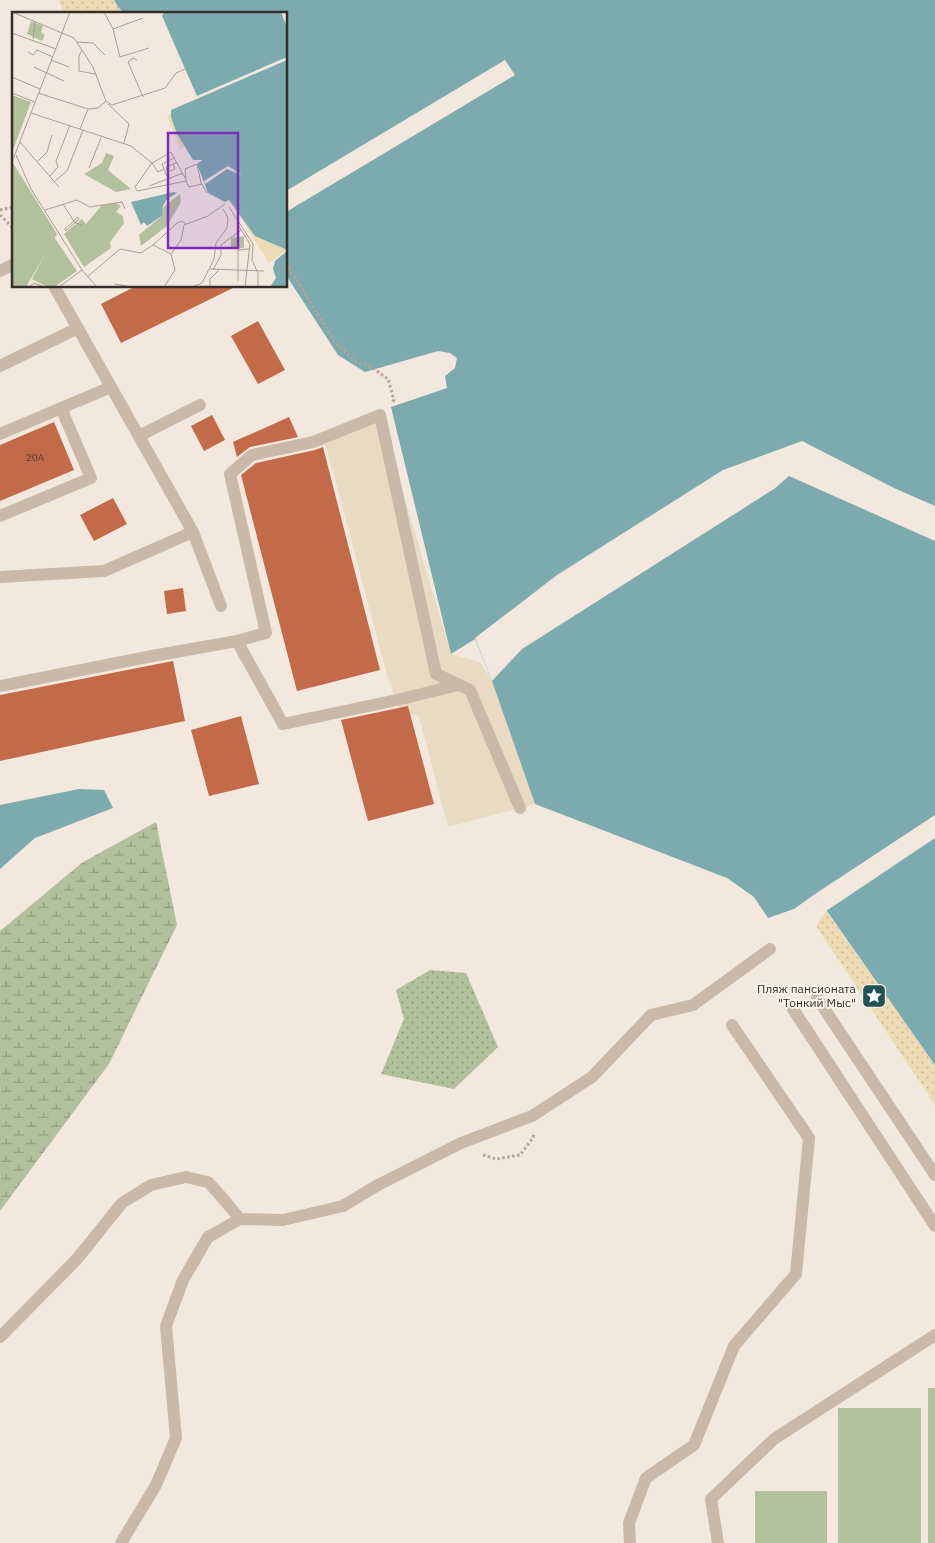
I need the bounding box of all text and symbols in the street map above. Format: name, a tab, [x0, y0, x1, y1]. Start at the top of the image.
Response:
inset map	[12, 12, 288, 288]
house number: 20А	[26, 451, 45, 464]
place label: Пляж пансионата "Тонкий Мыс"	[757, 981, 857, 1010]
place icon: Пляж пансионата "Тонкий Мыс"	[861, 983, 887, 1009]

